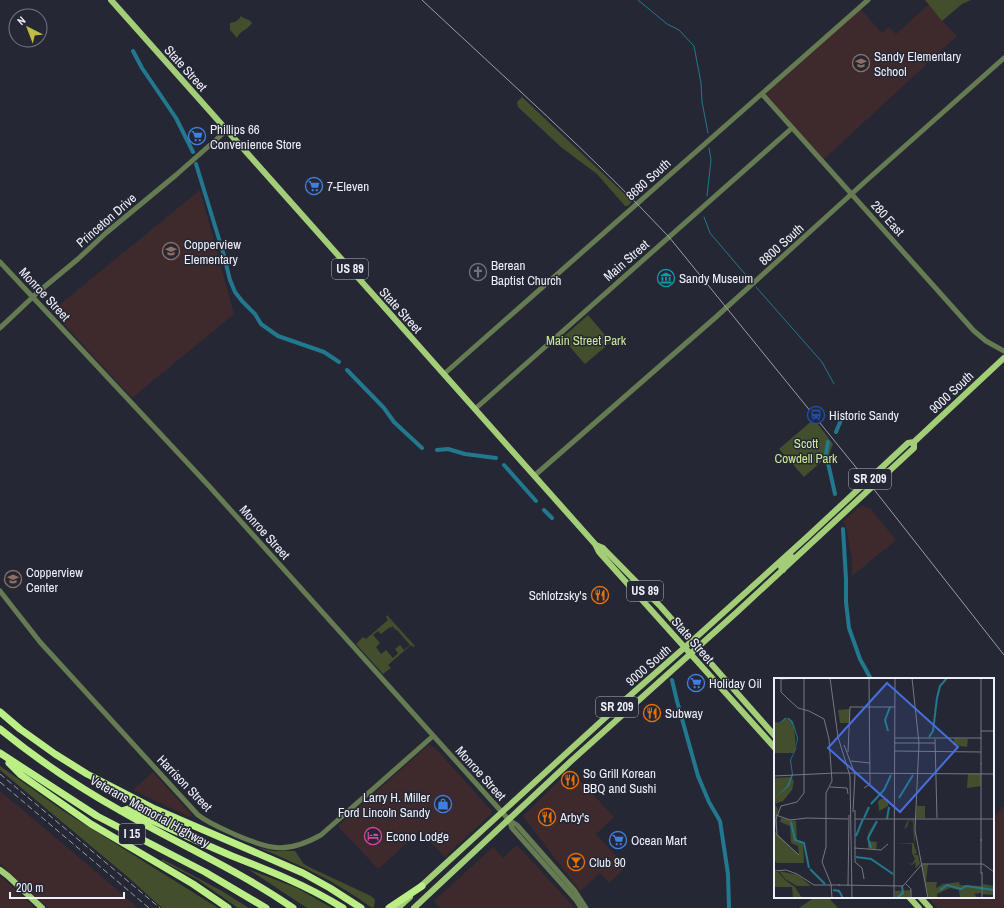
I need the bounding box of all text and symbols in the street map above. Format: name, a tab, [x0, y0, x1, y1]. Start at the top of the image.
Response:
north arrow	[8, 8, 48, 48]
text: N	[14, 13, 28, 28]
street label: State Street	[160, 42, 211, 95]
place label: Sandy Elementary School	[874, 48, 962, 80]
school or university icon: Sandy Elementary School	[851, 53, 871, 73]
place label: Phillips 66 Convenience Store	[210, 121, 301, 153]
supermarket icon: Phillips 66 Convenience Store	[187, 126, 207, 146]
street label: 8680 South	[622, 155, 674, 204]
supermarket icon: 7-Eleven	[304, 176, 324, 196]
place label: 7-Eleven	[327, 178, 369, 195]
street label: Princeton Drive	[73, 190, 140, 251]
street label: 280 East	[867, 197, 908, 240]
street label: 8800 South	[755, 220, 807, 269]
place label: Copperview Elementary	[184, 236, 241, 268]
street label: Main Street	[600, 236, 653, 285]
school or university icon: Copperview Elementary	[161, 241, 181, 261]
place label: Berean Baptist Church	[491, 257, 562, 289]
road number: US 89	[332, 259, 368, 279]
church icon: Berean Baptist Church	[468, 262, 488, 282]
street label: Monroe Street	[15, 264, 74, 325]
museum icon: Sandy Museum	[656, 268, 676, 288]
place label: Sandy Museum	[679, 270, 753, 287]
street label: State Street	[375, 284, 426, 337]
park label: Main Street Park	[546, 332, 627, 349]
street label: 9000 South	[926, 368, 977, 417]
station icon: Historic Sandy	[806, 405, 826, 425]
place label: Historic Sandy	[829, 407, 900, 424]
park label: Scott Cowdell Park	[775, 435, 838, 467]
road number: SR 209	[849, 469, 891, 489]
street label: Monroe Street	[236, 502, 294, 563]
place label: Copperview Center	[26, 564, 83, 596]
school or university icon: Copperview Center	[3, 569, 23, 589]
road number: US 89	[627, 581, 663, 601]
restaurant icon: Schlotzsky's	[590, 585, 610, 605]
place label: Schlotzsky's	[529, 587, 587, 604]
street label: State Street	[668, 614, 718, 667]
street label: 9000 South	[622, 641, 675, 690]
supermarket icon: Holiday Oil	[686, 673, 706, 693]
place label: Holiday Oil	[709, 675, 762, 692]
inset map	[774, 678, 994, 898]
road number: SR 209	[596, 697, 638, 717]
restaurant icon: Subway	[642, 703, 662, 723]
place label: Subway	[665, 705, 704, 722]
street label: Monroe Street	[452, 743, 510, 804]
street label: Harrison Street	[153, 751, 216, 815]
place label: So Grill Korean BBQ and Sushi	[583, 765, 657, 797]
restaurant icon: So Grill Korean BBQ and Sushi	[560, 770, 580, 790]
street label: Veterans Memorial Highway	[87, 772, 213, 852]
place label: Larry H. Miller Ford Lincoln Sandy	[338, 789, 431, 821]
shop icon: Larry H. Miller Ford Lincoln Sandy	[433, 794, 453, 814]
restaurant icon: Arby's	[537, 807, 557, 827]
place label: Arby's	[559, 809, 589, 826]
road number: I 15	[119, 824, 145, 844]
hotel icon: Econo Lodge	[363, 826, 383, 846]
place label: Econo Lodge	[386, 828, 449, 845]
supermarket icon: Ocean Mart	[608, 830, 628, 850]
place label: Ocean Mart	[631, 832, 687, 849]
bar icon: Club 90	[566, 852, 586, 872]
place label: Club 90	[589, 854, 626, 871]
scale bar	[10, 874, 124, 900]
text: 200 m	[16, 880, 43, 896]

